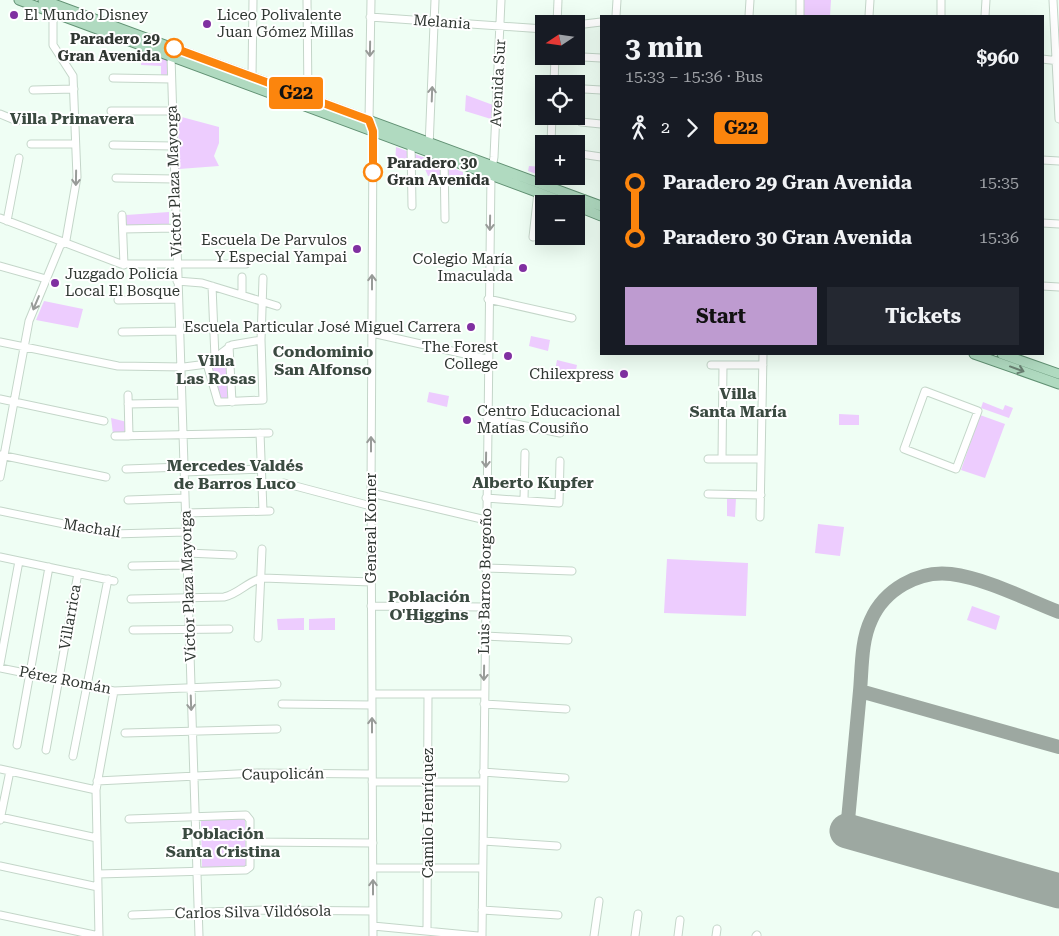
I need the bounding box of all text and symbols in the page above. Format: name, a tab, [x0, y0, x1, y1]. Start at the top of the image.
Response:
place label: El Mundo Disney	[24, 6, 148, 24]
place label: Liceo Polivalente Juan Gómez Millas	[217, 6, 354, 41]
marker: El Mundo Disney	[8, 9, 20, 21]
street label: Melania	[413, 11, 471, 33]
north arrow	[535, 15, 585, 65]
map controls	[535, 15, 585, 245]
marker: Liceo Polivalente Juan Gómez Millas	[201, 18, 213, 30]
place label: Paradero 29 Gran Avenida	[57, 30, 161, 65]
text: 3 min	[625, 31, 703, 64]
marker: Paradero 29 Gran Avenida	[164, 38, 184, 58]
street label: Avenida Sur	[487, 39, 509, 127]
one-way arrow	[365, 40, 375, 56]
text: $960	[976, 46, 1019, 69]
text: 15:33 – 15:36 · Bus	[625, 67, 763, 86]
button: locate	[535, 75, 585, 125]
line badge: G22	[267, 77, 325, 109]
text: G22	[279, 82, 313, 103]
one-way arrow	[427, 86, 436, 102]
street label: Víctor Plaza Mayorga	[162, 105, 186, 257]
district label: Villa Primavera	[10, 109, 135, 128]
icon: walk	[625, 114, 653, 142]
icon: forward	[678, 114, 706, 142]
text: G22	[724, 117, 758, 138]
text: 2	[661, 118, 670, 137]
button: +	[535, 135, 585, 185]
place label: Paradero 30 Gran Avenida	[387, 154, 490, 189]
marker: Paradero 30 Gran Avenida	[363, 162, 383, 182]
one-way arrow	[71, 169, 81, 185]
text: Paradero 29 Gran Avenida	[663, 171, 912, 194]
text: 15:35	[979, 173, 1019, 192]
button: −	[535, 195, 585, 245]
one-way arrow	[485, 214, 495, 231]
text: Paradero 30 Gran Avenida	[663, 226, 912, 249]
text: 15:36	[979, 228, 1019, 247]
place label: Escuela De Parvulos Y Especial Yampai	[201, 231, 347, 266]
marker: Escuela De Parvulos Y Especial Yampai	[351, 243, 363, 255]
place label: Colegio María Imaculada	[412, 250, 513, 285]
marker: Colegio María Imaculada	[517, 262, 529, 274]
place label: Juzgado Policía Local El Bosque	[65, 265, 180, 300]
one-way arrow	[367, 274, 377, 290]
marker: Juzgado Policía Local El Bosque	[49, 277, 61, 289]
button: Start	[625, 287, 817, 345]
button: Tickets	[827, 287, 1019, 345]
one-way arrow	[30, 296, 39, 311]
place label: Escuela Particular José Miguel Carrera	[184, 318, 461, 336]
marker: Escuela Particular José Miguel Carrera	[465, 321, 477, 333]
place label: The Forest College	[422, 338, 498, 373]
district label: Condominio San Alfonso	[273, 342, 373, 379]
marker: The Forest College	[502, 350, 514, 362]
district label: Villa Las Rosas	[176, 351, 256, 388]
place label: Chilexpress	[529, 365, 614, 383]
one-way arrow	[1008, 365, 1024, 374]
marker: Chilexpress	[618, 368, 630, 380]
district label: Villa Santa María	[689, 384, 787, 421]
place label: Centro Educacional Matías Cousiño	[477, 402, 621, 437]
marker: Centro Educacional Matías Cousiño	[461, 414, 473, 426]
one-way arrow	[366, 436, 376, 452]
one-way arrow	[481, 452, 491, 468]
district label: Mercedes Valdés de Barros Luco	[167, 456, 303, 493]
street label: General Korner	[362, 473, 380, 583]
district label: Alberto Kupfer	[472, 473, 594, 492]
street label: Luis Barros Borgoño	[475, 508, 495, 654]
street label: Víctor Plaza Mayorga	[176, 510, 200, 662]
street label: Machalí	[62, 515, 122, 541]
street label: Villarrica	[55, 583, 85, 651]
district label: Población O'Higgins	[388, 587, 470, 624]
street label: Pérez Román	[17, 662, 113, 698]
one-way arrow	[479, 665, 489, 681]
one-way arrow	[187, 694, 196, 710]
one-way arrow	[367, 717, 377, 734]
street label: Camilo Henríquez	[419, 748, 437, 878]
street label: Caupolicán	[241, 764, 325, 784]
district label: Población Santa Cristina	[166, 824, 281, 861]
one-way arrow	[368, 880, 378, 896]
street label: Carlos Silva Vildósola	[175, 902, 331, 922]

